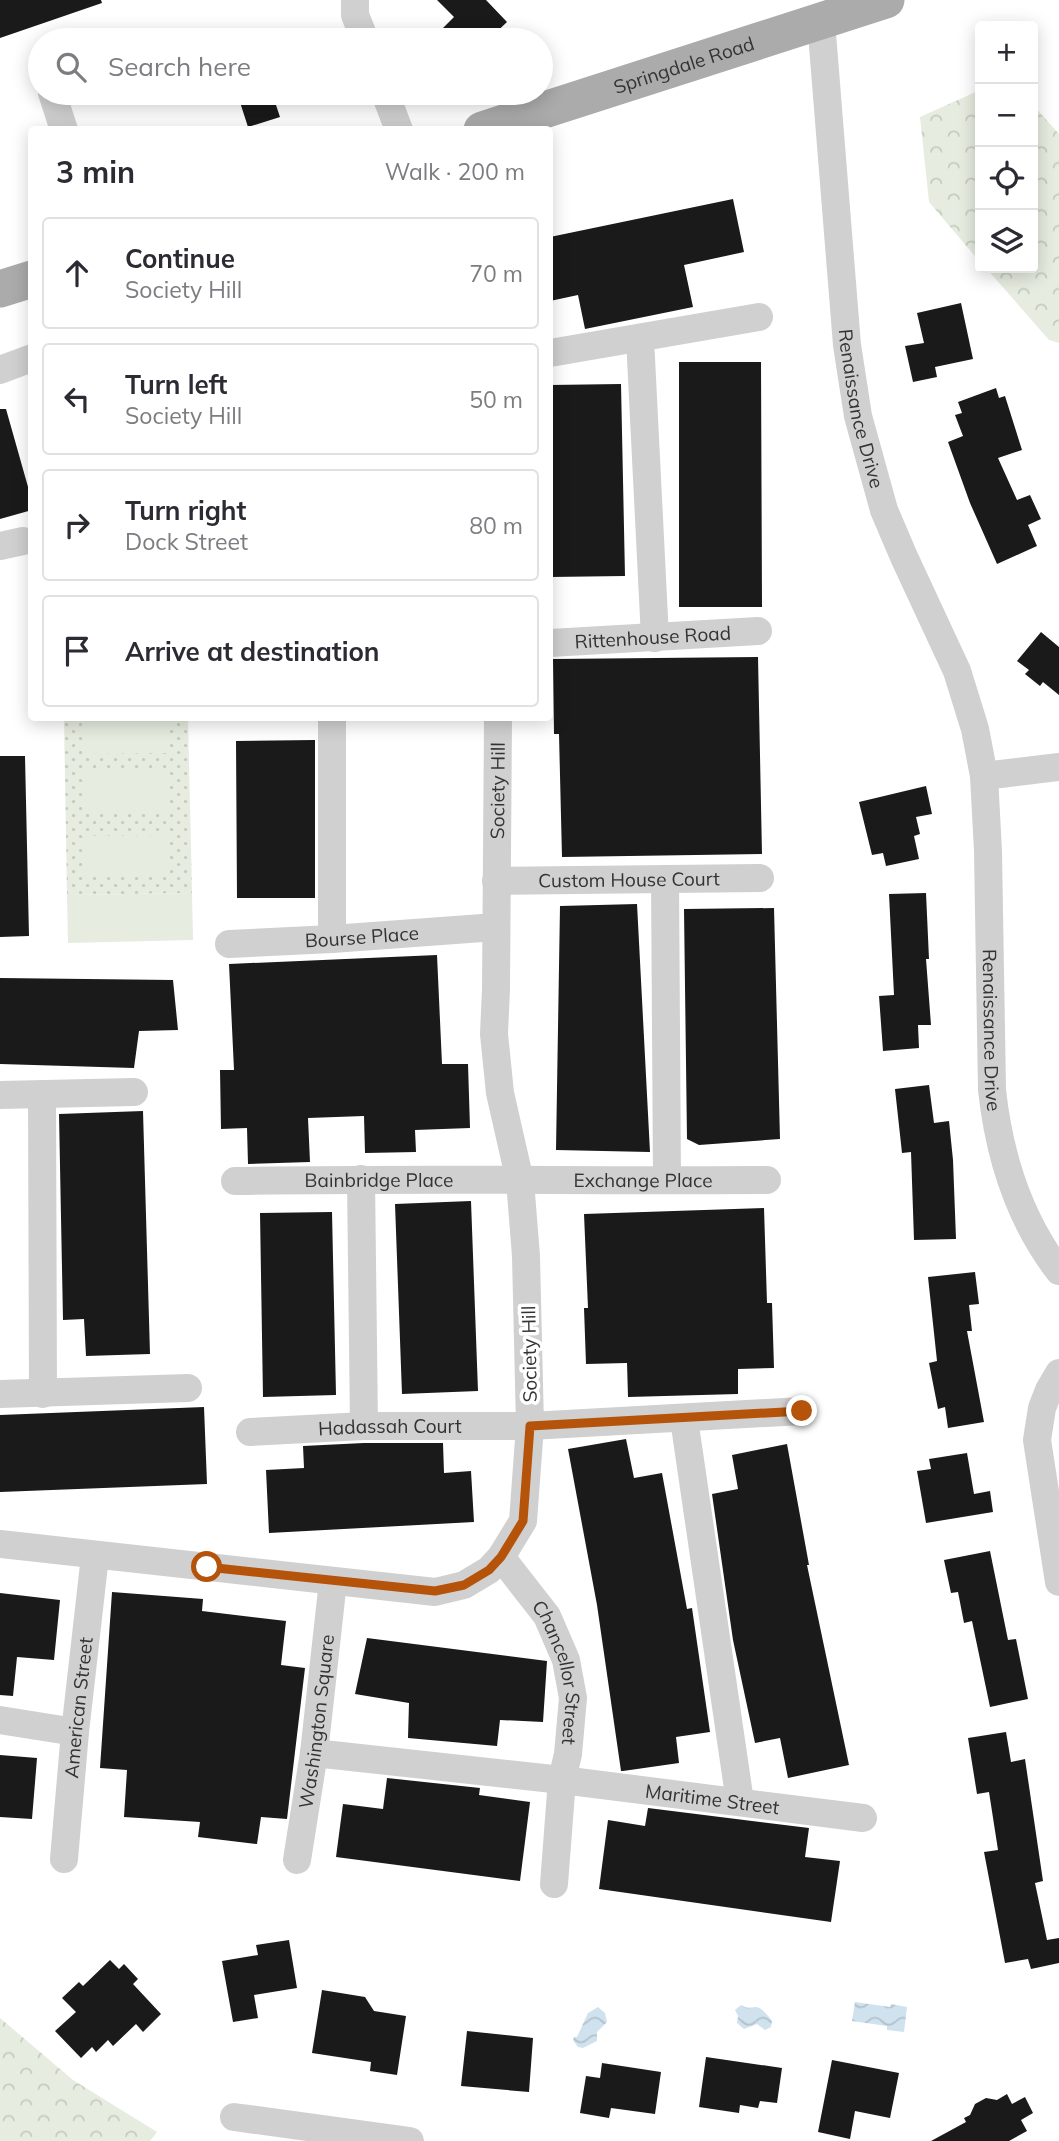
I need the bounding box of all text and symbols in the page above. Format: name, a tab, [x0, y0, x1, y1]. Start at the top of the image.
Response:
map controls	[975, 21, 1038, 273]
button: +	[975, 21, 1038, 84]
search box	[28, 28, 553, 105]
street label: Springdale Road	[610, 31, 757, 99]
icon: search	[52, 48, 90, 86]
text: Search here	[108, 50, 251, 83]
button: −	[975, 84, 1038, 147]
button: locate	[975, 147, 1038, 210]
text: 3 min	[56, 153, 135, 191]
text: Walk · 200 m	[385, 157, 525, 186]
button: layers	[975, 210, 1038, 273]
text: Continue	[125, 242, 235, 275]
icon: ahead	[58, 254, 96, 292]
text: 70 m	[469, 259, 523, 288]
text: Society Hill	[125, 275, 242, 304]
street label: Renaissance Drive	[834, 328, 889, 491]
text: Turn left	[125, 368, 227, 401]
icon: left	[58, 380, 96, 418]
text: 50 m	[469, 385, 523, 414]
text: Society Hill	[125, 401, 242, 430]
text: Turn right	[125, 494, 246, 527]
icon: right	[58, 506, 96, 544]
text: 80 m	[469, 511, 523, 540]
text: Dock Street	[125, 527, 248, 556]
street label: Rittenhouse Road	[574, 621, 732, 654]
icon: arrive	[58, 632, 96, 670]
text: Arrive at destination	[125, 635, 380, 668]
street label: Society Hill	[485, 742, 510, 839]
street label: Custom House Court	[538, 866, 720, 893]
street label: Bourse Place	[304, 921, 420, 952]
street label: Renaissance Drive	[978, 949, 1007, 1113]
street label: Bainbridge Place	[304, 1168, 453, 1192]
street label: Exchange Place	[574, 1168, 712, 1192]
street label: Society Hill	[516, 1305, 542, 1403]
route end	[786, 1395, 817, 1426]
street label: Hadassah Court	[318, 1414, 462, 1440]
route start	[191, 1551, 222, 1582]
street label: Chancellor Street	[527, 1595, 585, 1746]
street label: Washington Square	[293, 1633, 339, 1810]
street label: American Street	[59, 1635, 98, 1779]
street label: Maritime Street	[644, 1779, 781, 1819]

